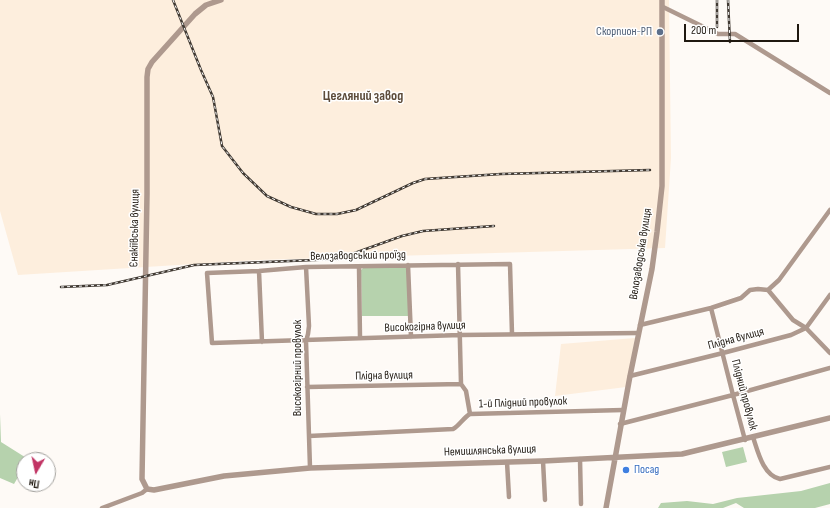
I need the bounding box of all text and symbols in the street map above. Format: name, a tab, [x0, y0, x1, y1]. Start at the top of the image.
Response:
scale bar	[686, 16, 801, 42]
text: 200 m	[691, 23, 716, 38]
place label: Скорпион-РП	[596, 25, 652, 39]
marker: Скорпион-РП	[655, 27, 665, 37]
district label: Цегляний завод	[323, 88, 403, 104]
street label: Єнакіївська вулиця	[127, 189, 143, 267]
street label: Велозаводська вулиця	[627, 207, 655, 301]
street label: Велозаводський проїзд	[310, 248, 406, 264]
street label: Високогірна вулиця	[384, 318, 466, 336]
street label: Високогірний провулок	[291, 320, 305, 416]
street label: Плідна вулиця	[706, 325, 766, 353]
street label: Плідний провулок	[728, 358, 760, 432]
street label: Плідна вулиця	[355, 368, 413, 384]
street label: 1-й Плідний провулок	[479, 394, 567, 412]
street label: Немишлянська вулиця	[444, 442, 536, 460]
north arrow	[16, 452, 56, 492]
place label: Посад	[634, 463, 659, 477]
marker: Посад	[621, 465, 631, 475]
text: Пн	[28, 476, 40, 491]

